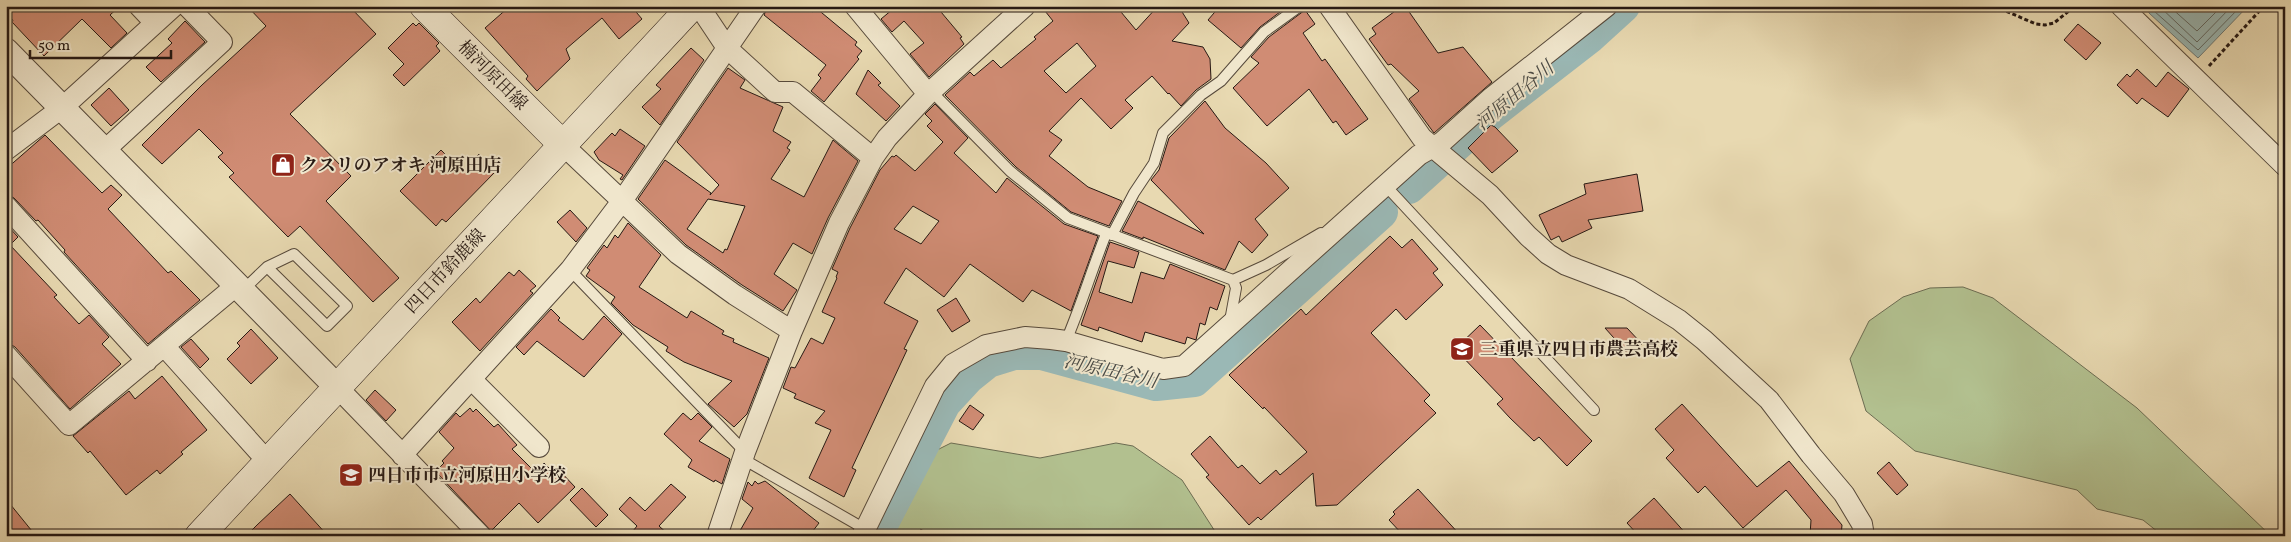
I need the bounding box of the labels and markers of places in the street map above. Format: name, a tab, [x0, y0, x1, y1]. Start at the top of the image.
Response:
shop icon: クスリのアオキ 河原田店	[270, 152, 296, 178]
place label: クスリのアオキ 河原田店	[300, 154, 501, 179]
school or university icon: 三重県立四日市農芸高校	[1449, 336, 1475, 362]
place label: 三重県立四日市農芸高校	[1480, 338, 1678, 363]
school or university icon: 四日市市立河原田小学校	[338, 462, 364, 488]
place label: 四日市市立河原田小学校	[368, 464, 566, 489]

